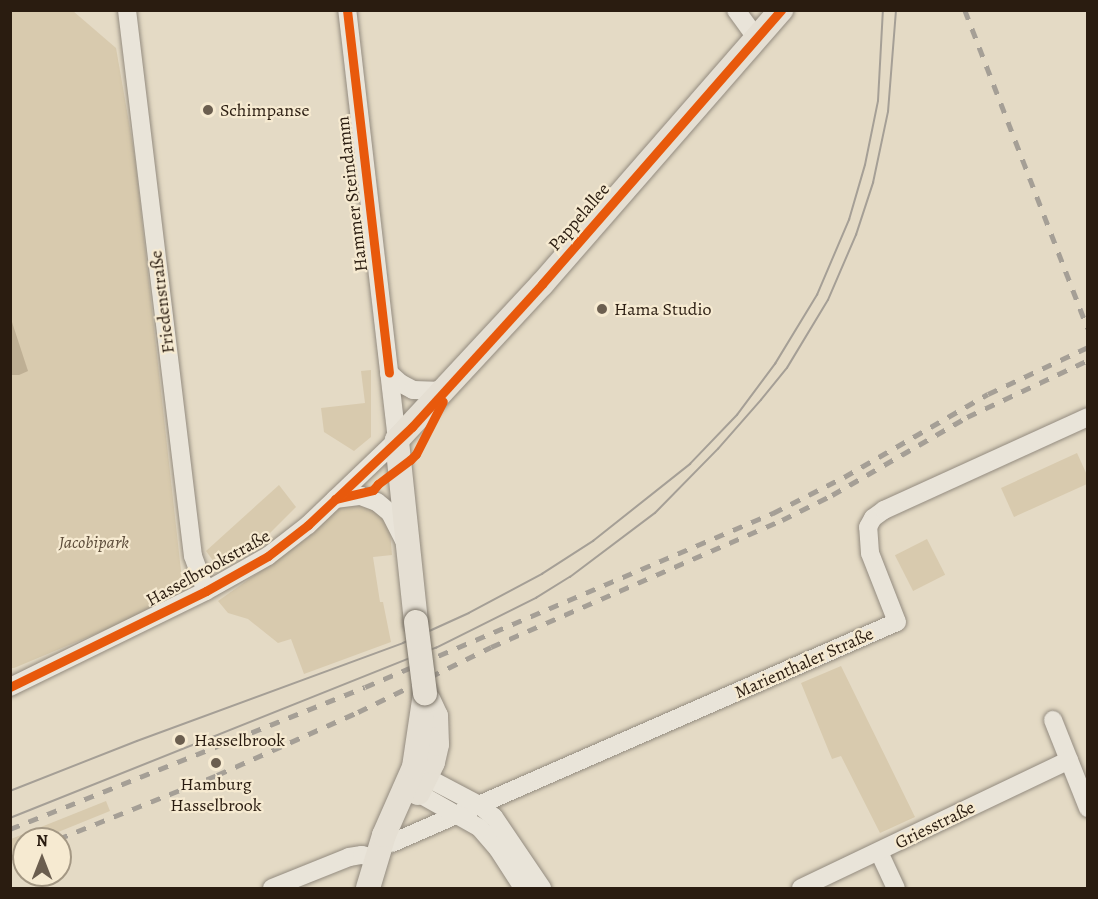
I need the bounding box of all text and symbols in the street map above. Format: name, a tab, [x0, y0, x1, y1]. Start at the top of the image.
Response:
place label: Schimpanse	[220, 99, 310, 121]
marker: Schimpanse	[201, 103, 215, 117]
street label: Hammer Steindamm	[332, 115, 372, 273]
street label: Pappelallee	[544, 179, 614, 255]
street label: Friedenstraße	[145, 249, 179, 355]
place label: Hama Studio	[614, 298, 711, 320]
marker: Hama Studio	[595, 302, 609, 316]
street label: Hasselbrookstraße	[142, 525, 274, 611]
park label: Jacobipark	[59, 531, 129, 553]
street label: Marienthaler Straße	[731, 623, 877, 703]
place label: Hasselbrook	[194, 729, 285, 751]
marker: Hasselbrook	[171, 731, 189, 749]
marker: Hamburg Hasselbrook	[207, 754, 225, 772]
place label: Hamburg Hasselbrook	[170, 774, 262, 816]
street label: Griesstraße	[892, 796, 978, 854]
north arrow	[12, 827, 72, 887]
text: N	[36, 830, 48, 852]

